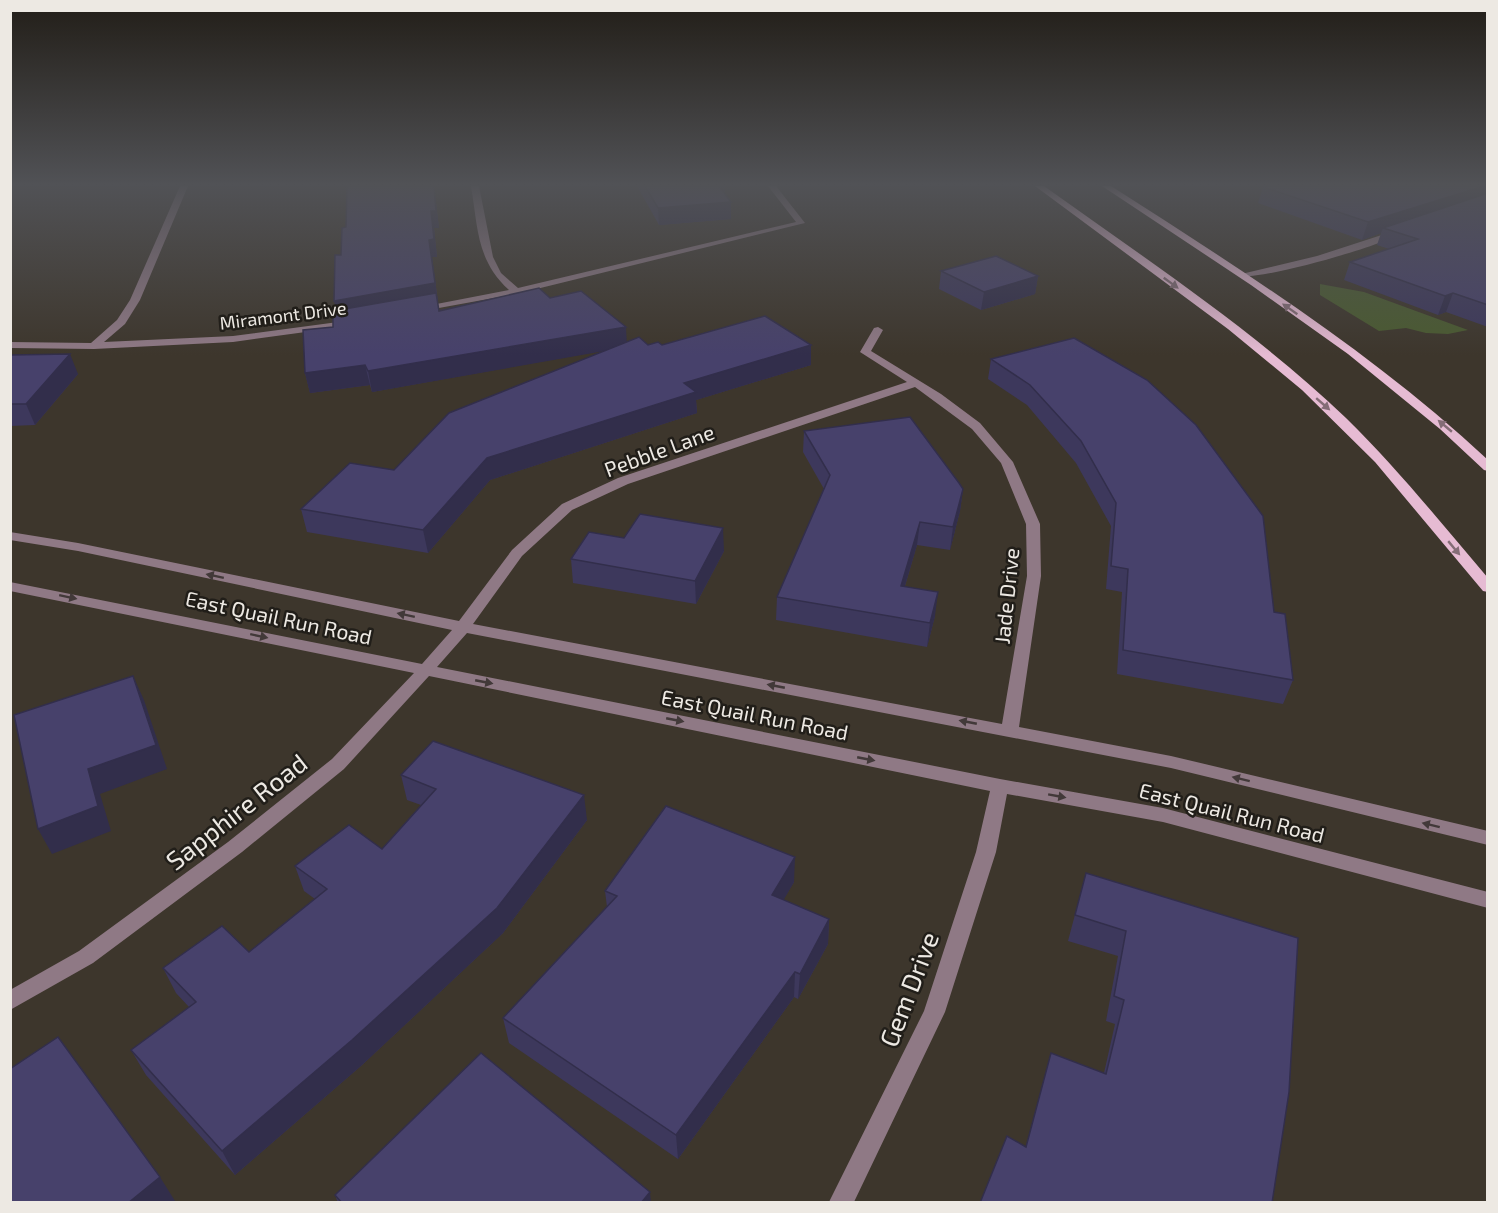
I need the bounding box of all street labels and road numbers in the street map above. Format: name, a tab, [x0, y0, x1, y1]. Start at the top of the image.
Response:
street label: Miramont Drive	[218, 296, 348, 334]
street label: Pebble Lane	[600, 419, 718, 481]
street label: Jade Drive	[989, 547, 1023, 645]
street label: East Quail Run Road	[183, 585, 375, 650]
street label: East Quail Run Road	[659, 684, 851, 745]
street label: Sapphire Road	[159, 746, 313, 876]
street label: East Quail Run Road	[1137, 777, 1327, 848]
street label: Gem Drive	[872, 927, 944, 1051]

